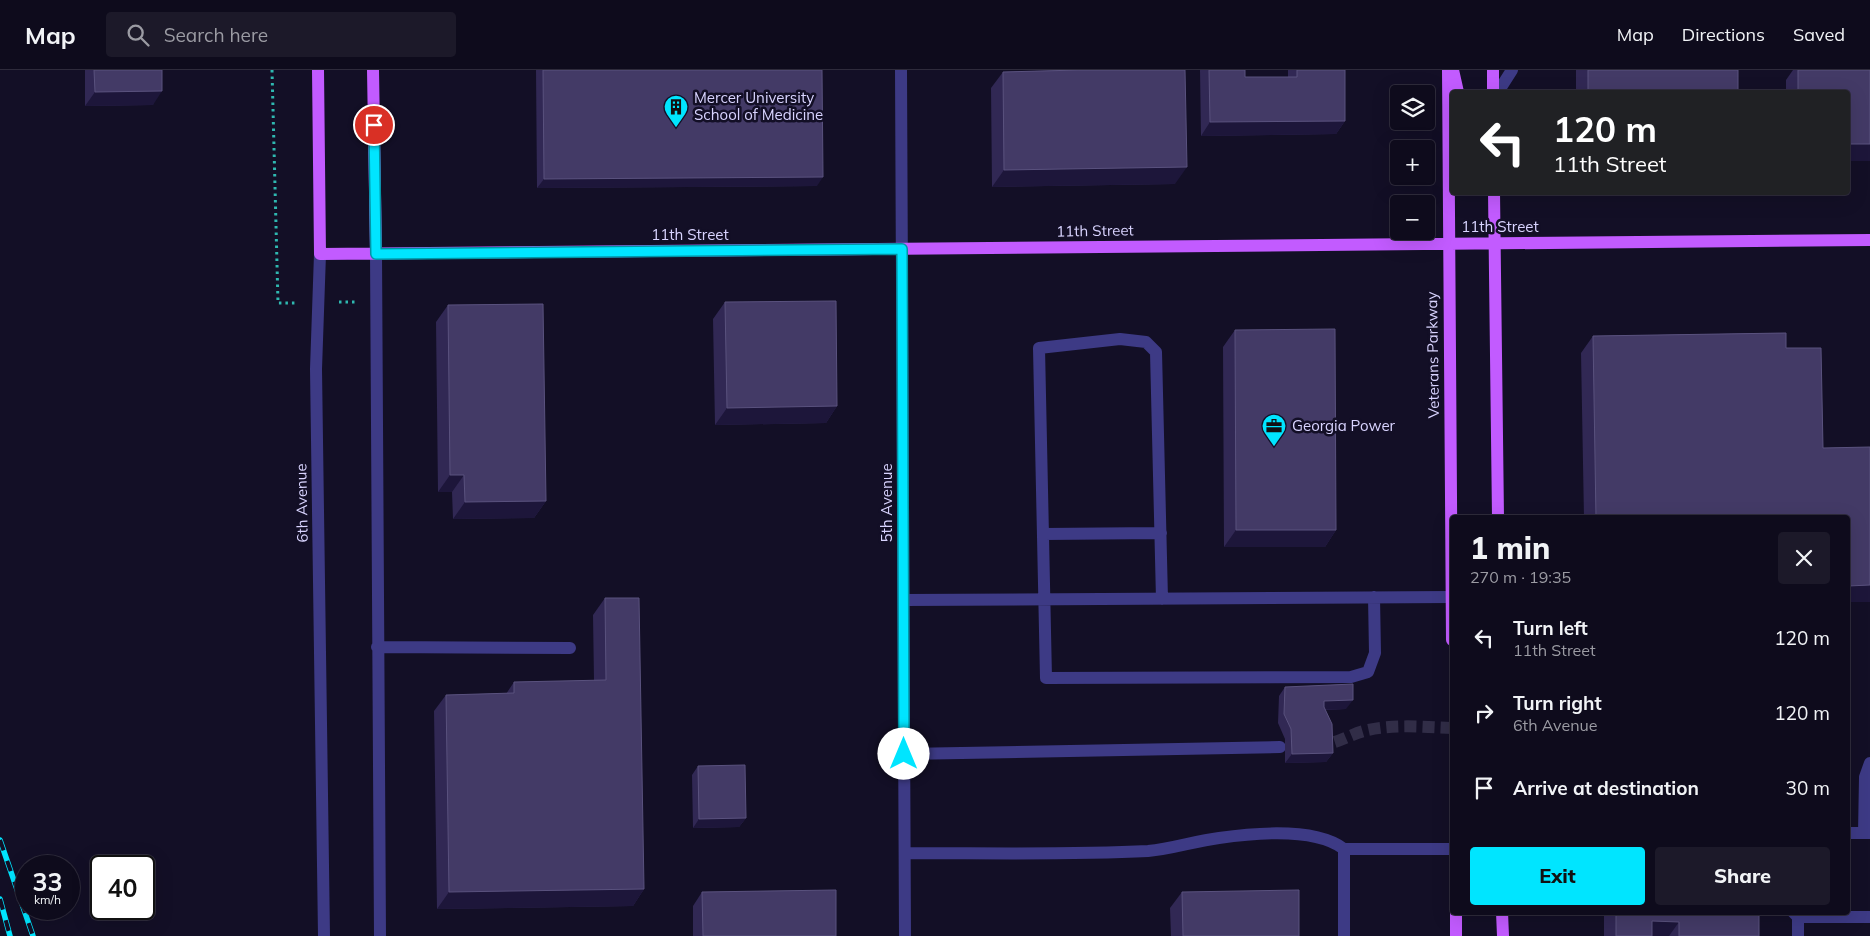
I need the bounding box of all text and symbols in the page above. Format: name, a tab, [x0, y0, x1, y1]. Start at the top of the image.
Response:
search box	[106, 12, 456, 57]
text: Map	[25, 20, 76, 50]
icon: search	[124, 21, 152, 49]
text: Search here	[164, 23, 268, 47]
text: Map	[1617, 23, 1654, 46]
text: Directions	[1682, 23, 1765, 46]
text: Saved	[1793, 23, 1845, 46]
map controls	[1390, 85, 1435, 240]
button: layers	[1390, 85, 1435, 130]
place label: Mercer University School of Medicine	[694, 88, 823, 124]
building icon: Mercer University School of Medicine	[663, 94, 689, 128]
pin	[353, 104, 395, 146]
text: 120 m	[1553, 107, 1657, 151]
icon: left	[1470, 110, 1535, 175]
icon: arrive	[360, 111, 388, 139]
button: +	[1390, 140, 1435, 185]
text: 11th Street	[1553, 150, 1667, 178]
button: −	[1390, 195, 1435, 240]
street label: 11th Street	[1461, 217, 1539, 236]
street label: 11th Street	[1056, 220, 1134, 241]
street label: 11th Street	[651, 225, 729, 244]
street label: Veterans Parkway	[1422, 291, 1443, 419]
office icon: Georgia Power	[1261, 413, 1287, 447]
place label: Georgia Power	[1292, 416, 1396, 435]
street label: 6th Avenue	[291, 463, 312, 543]
street label: 5th Avenue	[877, 463, 896, 543]
text: 1 min	[1470, 529, 1550, 567]
button: close	[1778, 532, 1830, 584]
text: 270 m · 19:35	[1470, 567, 1571, 587]
text: Turn left	[1513, 616, 1588, 640]
icon: left	[1470, 624, 1498, 652]
text: 120 m	[1774, 626, 1830, 650]
text: 11th Street	[1513, 640, 1596, 660]
text: Turn right	[1513, 691, 1602, 715]
icon: right	[1470, 699, 1498, 727]
text: 120 m	[1774, 701, 1830, 725]
text: 6th Avenue	[1513, 715, 1597, 735]
position arrow	[877, 727, 929, 779]
icon: arrive	[1470, 774, 1498, 802]
text: Arrive at destination	[1513, 776, 1699, 800]
text: 30 m	[1786, 776, 1830, 800]
button: Exit	[1470, 847, 1645, 905]
button: Share	[1655, 847, 1830, 905]
speed limit sign: 40	[90, 855, 155, 920]
text: 33	[32, 866, 63, 897]
text: km/h	[34, 892, 61, 907]

